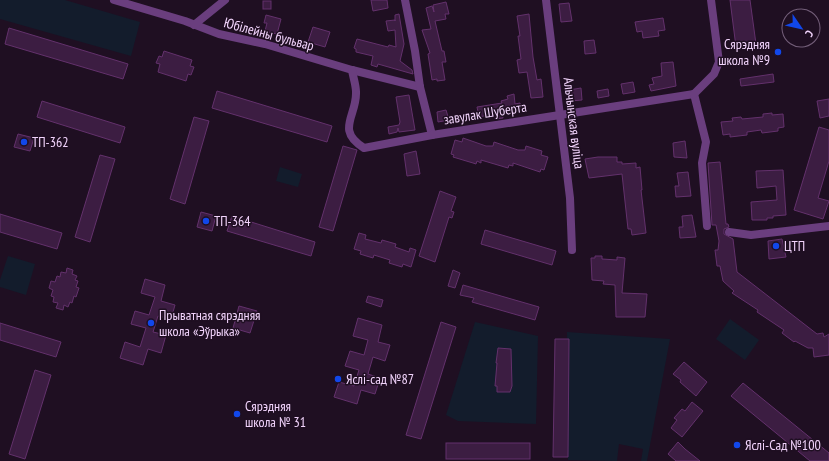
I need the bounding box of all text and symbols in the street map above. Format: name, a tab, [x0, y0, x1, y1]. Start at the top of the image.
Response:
north arrow	[781, 8, 821, 48]
street label: Юбілейны бульвар	[222, 13, 316, 55]
text: С	[802, 28, 817, 40]
place label: Сярэдняя школа №9	[718, 35, 770, 69]
marker: Сярэдняя школа №9	[773, 47, 783, 57]
street label: Альчынская вуліца	[559, 76, 589, 170]
street label: завулак Шуберта	[442, 98, 528, 128]
place label: ТП-362	[32, 133, 69, 151]
marker: ТП-362	[19, 137, 29, 147]
place label: ТП-364	[214, 212, 251, 230]
marker: ТП-364	[201, 216, 211, 226]
place label: ЦТП	[784, 237, 805, 255]
marker: ЦТП	[771, 241, 781, 251]
place label: Прыватная сярэдняя школа «Эўрыка»	[159, 306, 261, 340]
marker: Прыватная сярэдняя школа «Эўрыка»	[146, 318, 156, 328]
place label: Яслі-сад №87	[346, 370, 414, 388]
marker: Яслі-сад №87	[333, 374, 343, 384]
place label: Сярэдняя школа № 31	[245, 397, 306, 431]
marker: Сярэдняя школа № 31	[232, 409, 242, 419]
place label: Яслі-Сад №100	[745, 436, 821, 454]
marker: Яслі-Сад №100	[732, 440, 742, 450]

